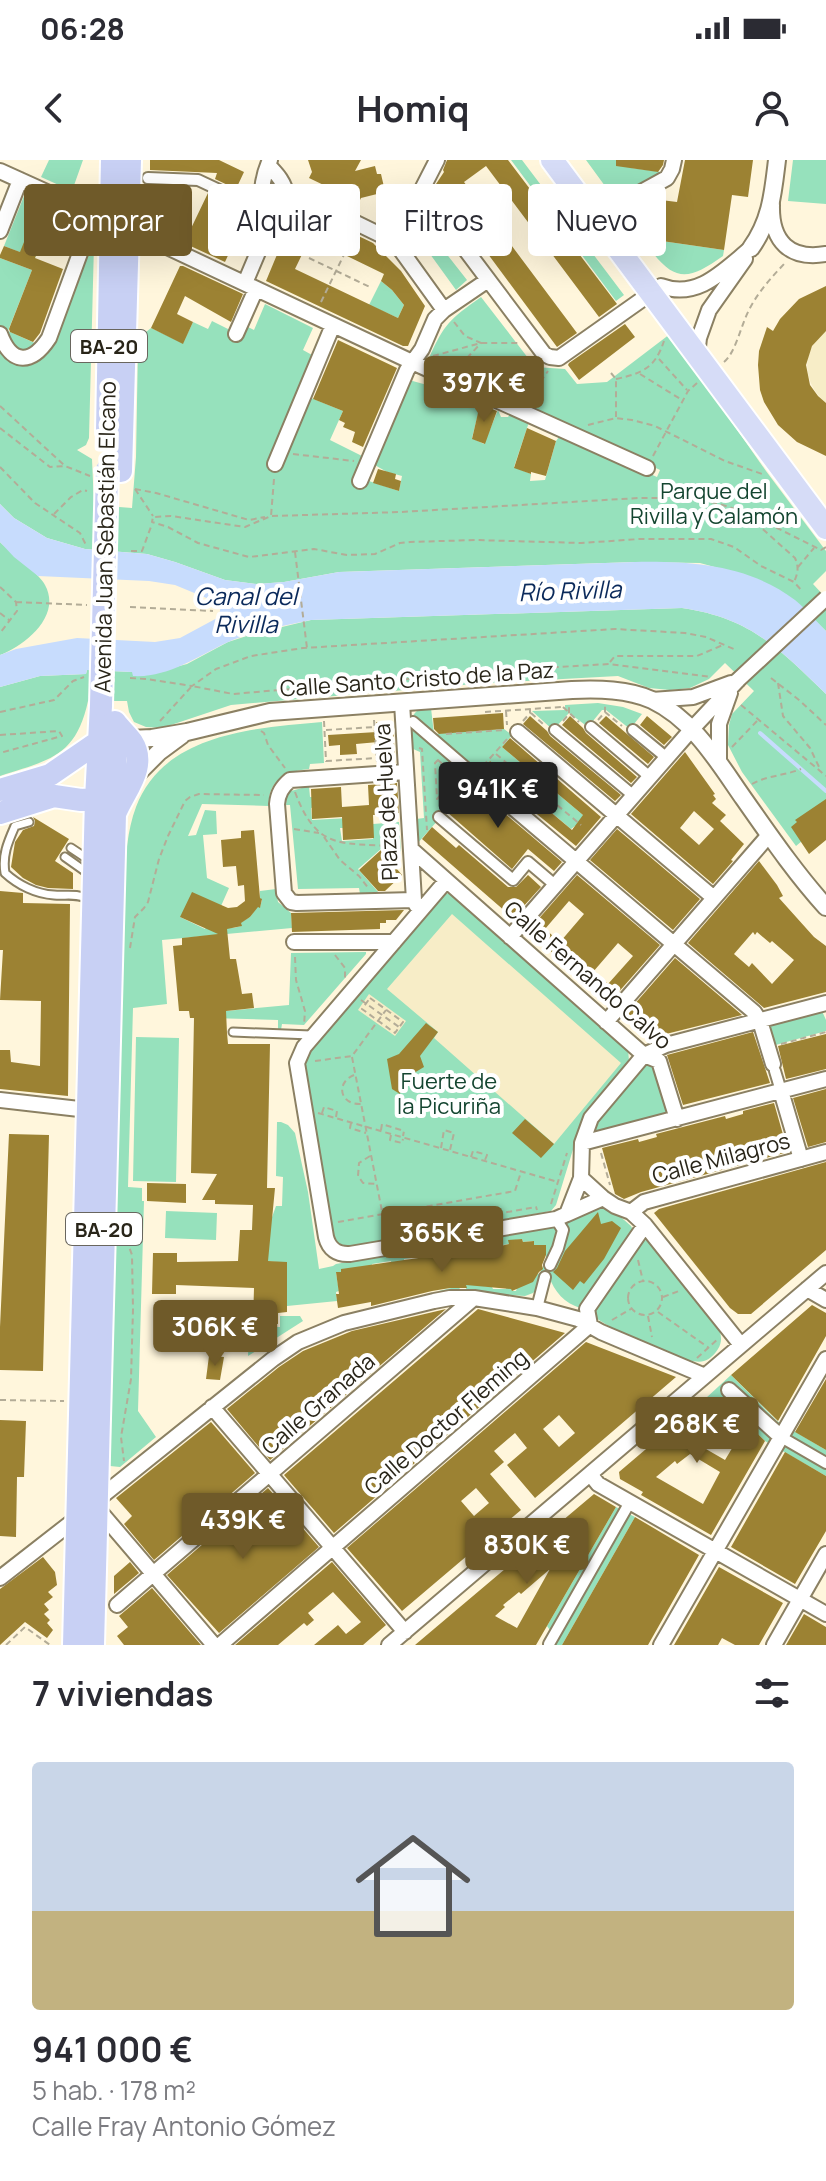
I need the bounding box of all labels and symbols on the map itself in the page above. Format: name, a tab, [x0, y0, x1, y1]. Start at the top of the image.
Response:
road number: BA-20	[71, 330, 147, 362]
pin: 397K €	[419, 356, 549, 424]
street label: Avenida Juan Sebastián Elcano	[87, 381, 123, 693]
park label: Parque del Rivilla y Calamón	[630, 476, 798, 531]
water label: Río Rivilla	[518, 572, 624, 608]
water label: Canal del Rivilla	[195, 579, 301, 640]
street label: Calle Santo Cristo de la Paz	[279, 654, 555, 704]
street label: Plaza de Huelva	[367, 723, 405, 881]
pin: 941K €	[433, 762, 563, 830]
street label: Calle Fernando Calvo	[498, 894, 678, 1056]
park label: Fuerte de la Picuriña	[397, 1066, 501, 1121]
street label: Calle Milagros	[649, 1125, 793, 1191]
pin: 365K €	[377, 1206, 507, 1274]
road number: BA-20	[66, 1213, 142, 1245]
pin: 306K €	[150, 1300, 280, 1368]
street label: Calle Doctor Fleming	[358, 1343, 534, 1501]
street label: Calle Granada	[255, 1346, 381, 1462]
pin: 268K €	[632, 1397, 762, 1465]
pin: 439K €	[178, 1493, 308, 1561]
pin: 830K €	[462, 1518, 592, 1586]

